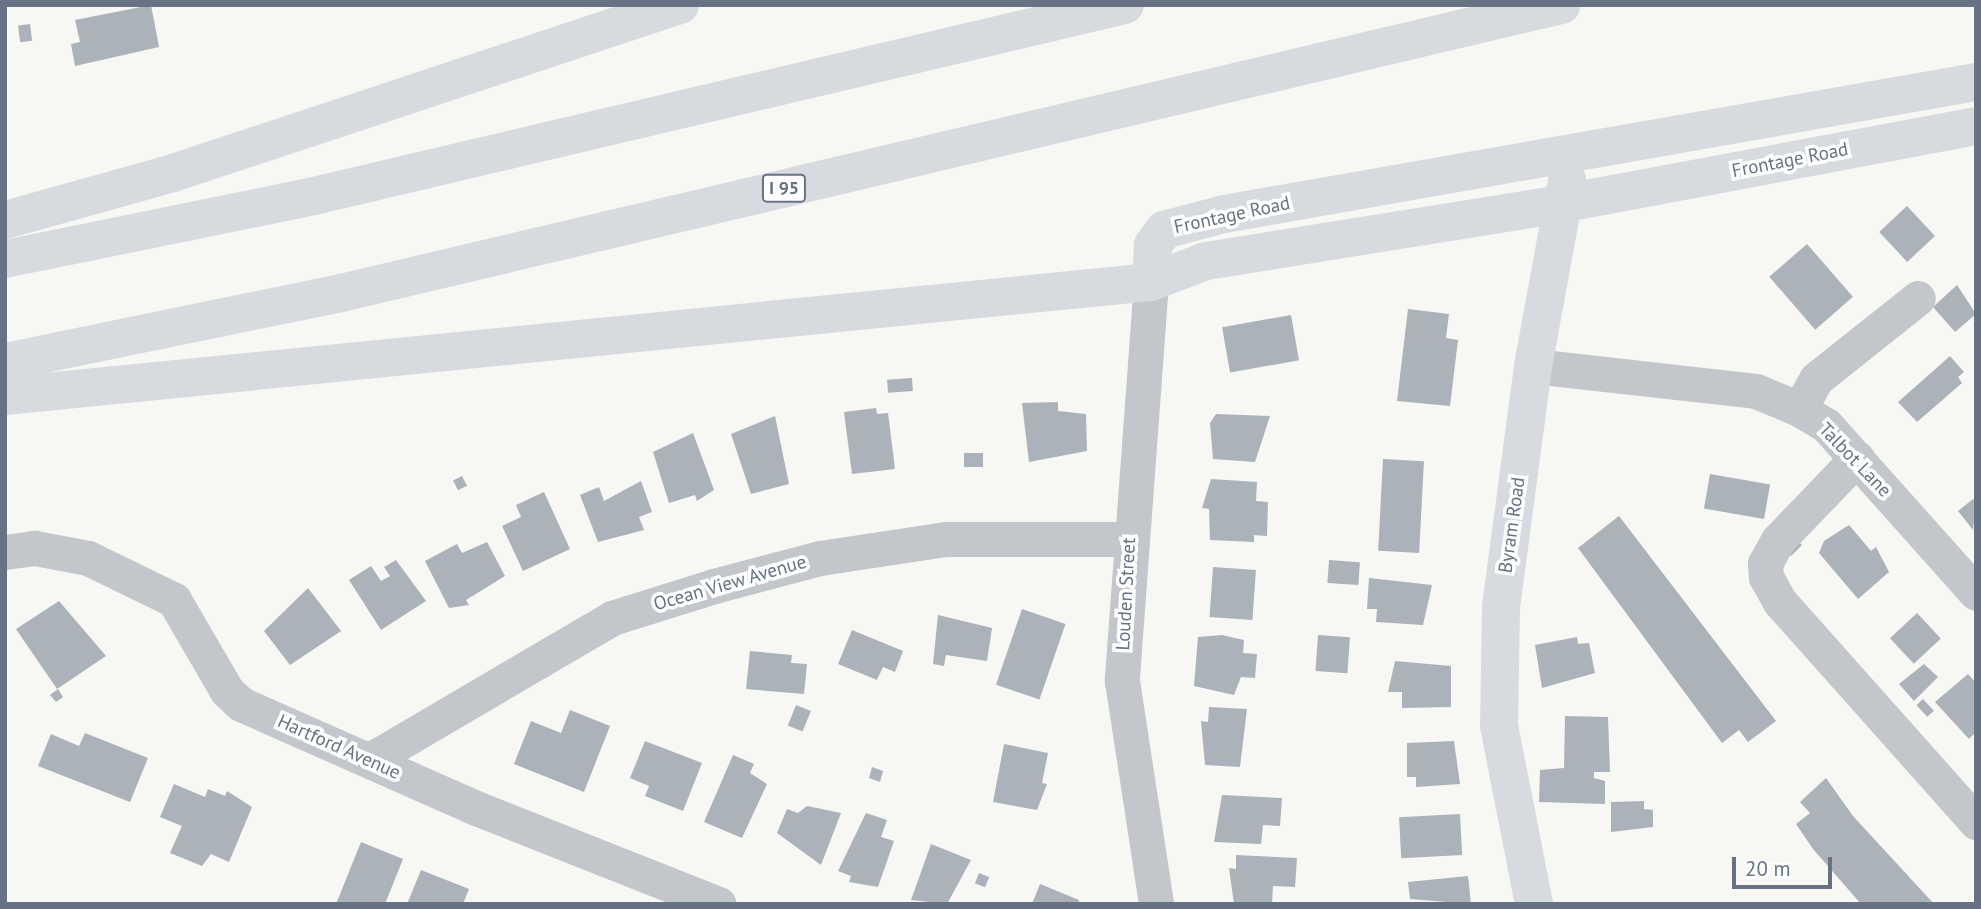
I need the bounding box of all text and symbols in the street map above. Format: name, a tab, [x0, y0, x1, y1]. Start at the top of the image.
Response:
street label: Frontage Road	[1730, 138, 1850, 182]
road number: I 95	[761, 174, 807, 202]
street label: Frontage Road	[1172, 192, 1292, 238]
street label: Talbot Lane	[1814, 418, 1896, 502]
street label: Byram Road	[1494, 476, 1530, 574]
street label: Louden Street	[1112, 537, 1140, 651]
street label: Ocean View Avenue	[650, 550, 810, 616]
street label: Hartford Avenue	[274, 710, 404, 784]
scale bar	[1736, 842, 1836, 886]
text: 20 m	[1745, 855, 1791, 882]

